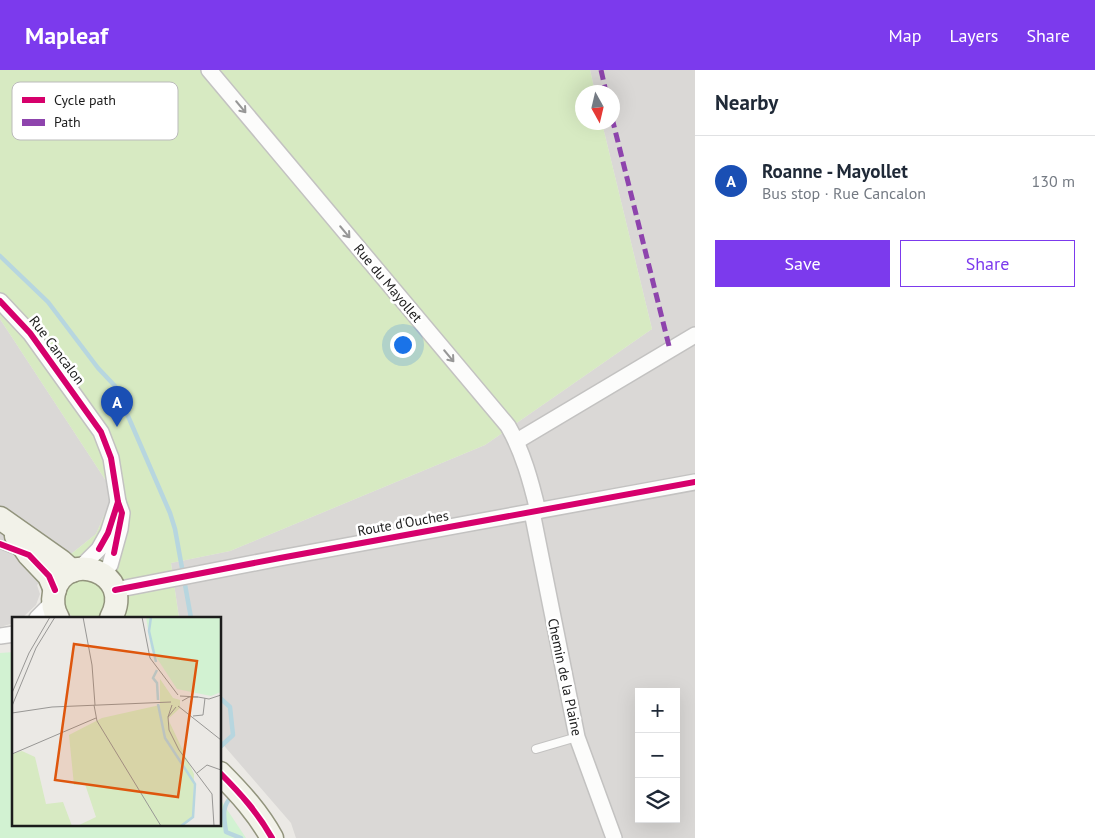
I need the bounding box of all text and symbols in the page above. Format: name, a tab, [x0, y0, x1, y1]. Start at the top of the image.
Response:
text: Mapleaf	[25, 20, 108, 51]
text: Map	[889, 24, 921, 47]
text: Layers	[949, 24, 998, 47]
text: Share	[1026, 24, 1070, 47]
legend	[12, 82, 178, 140]
north arrow	[575, 85, 620, 130]
text: Nearby	[715, 89, 778, 116]
text: Cycle path	[54, 91, 116, 109]
one-way arrow	[235, 101, 246, 114]
text: Path	[54, 113, 81, 131]
text: Roanne - Mayollet	[762, 159, 908, 183]
text: A	[726, 171, 736, 191]
text: 130 m	[1032, 171, 1075, 191]
text: Bus stop · Rue Cancalon	[762, 183, 926, 203]
one-way arrow	[339, 225, 350, 238]
street label: Rue du Mayollet	[350, 240, 426, 326]
button: Save	[715, 240, 890, 287]
button: Share	[900, 240, 1075, 287]
street label: Rue Cancalon	[25, 312, 89, 388]
your location	[390, 332, 416, 358]
one-way arrow	[444, 350, 455, 363]
pin: A	[101, 386, 133, 427]
street label: Route d'Ouches	[356, 506, 450, 540]
inset map	[12, 617, 221, 826]
street label: Chemin de la Plaine	[544, 617, 586, 737]
map controls	[635, 688, 680, 823]
button: +	[635, 688, 680, 733]
button: −	[635, 733, 680, 778]
button: layers	[635, 778, 680, 823]

